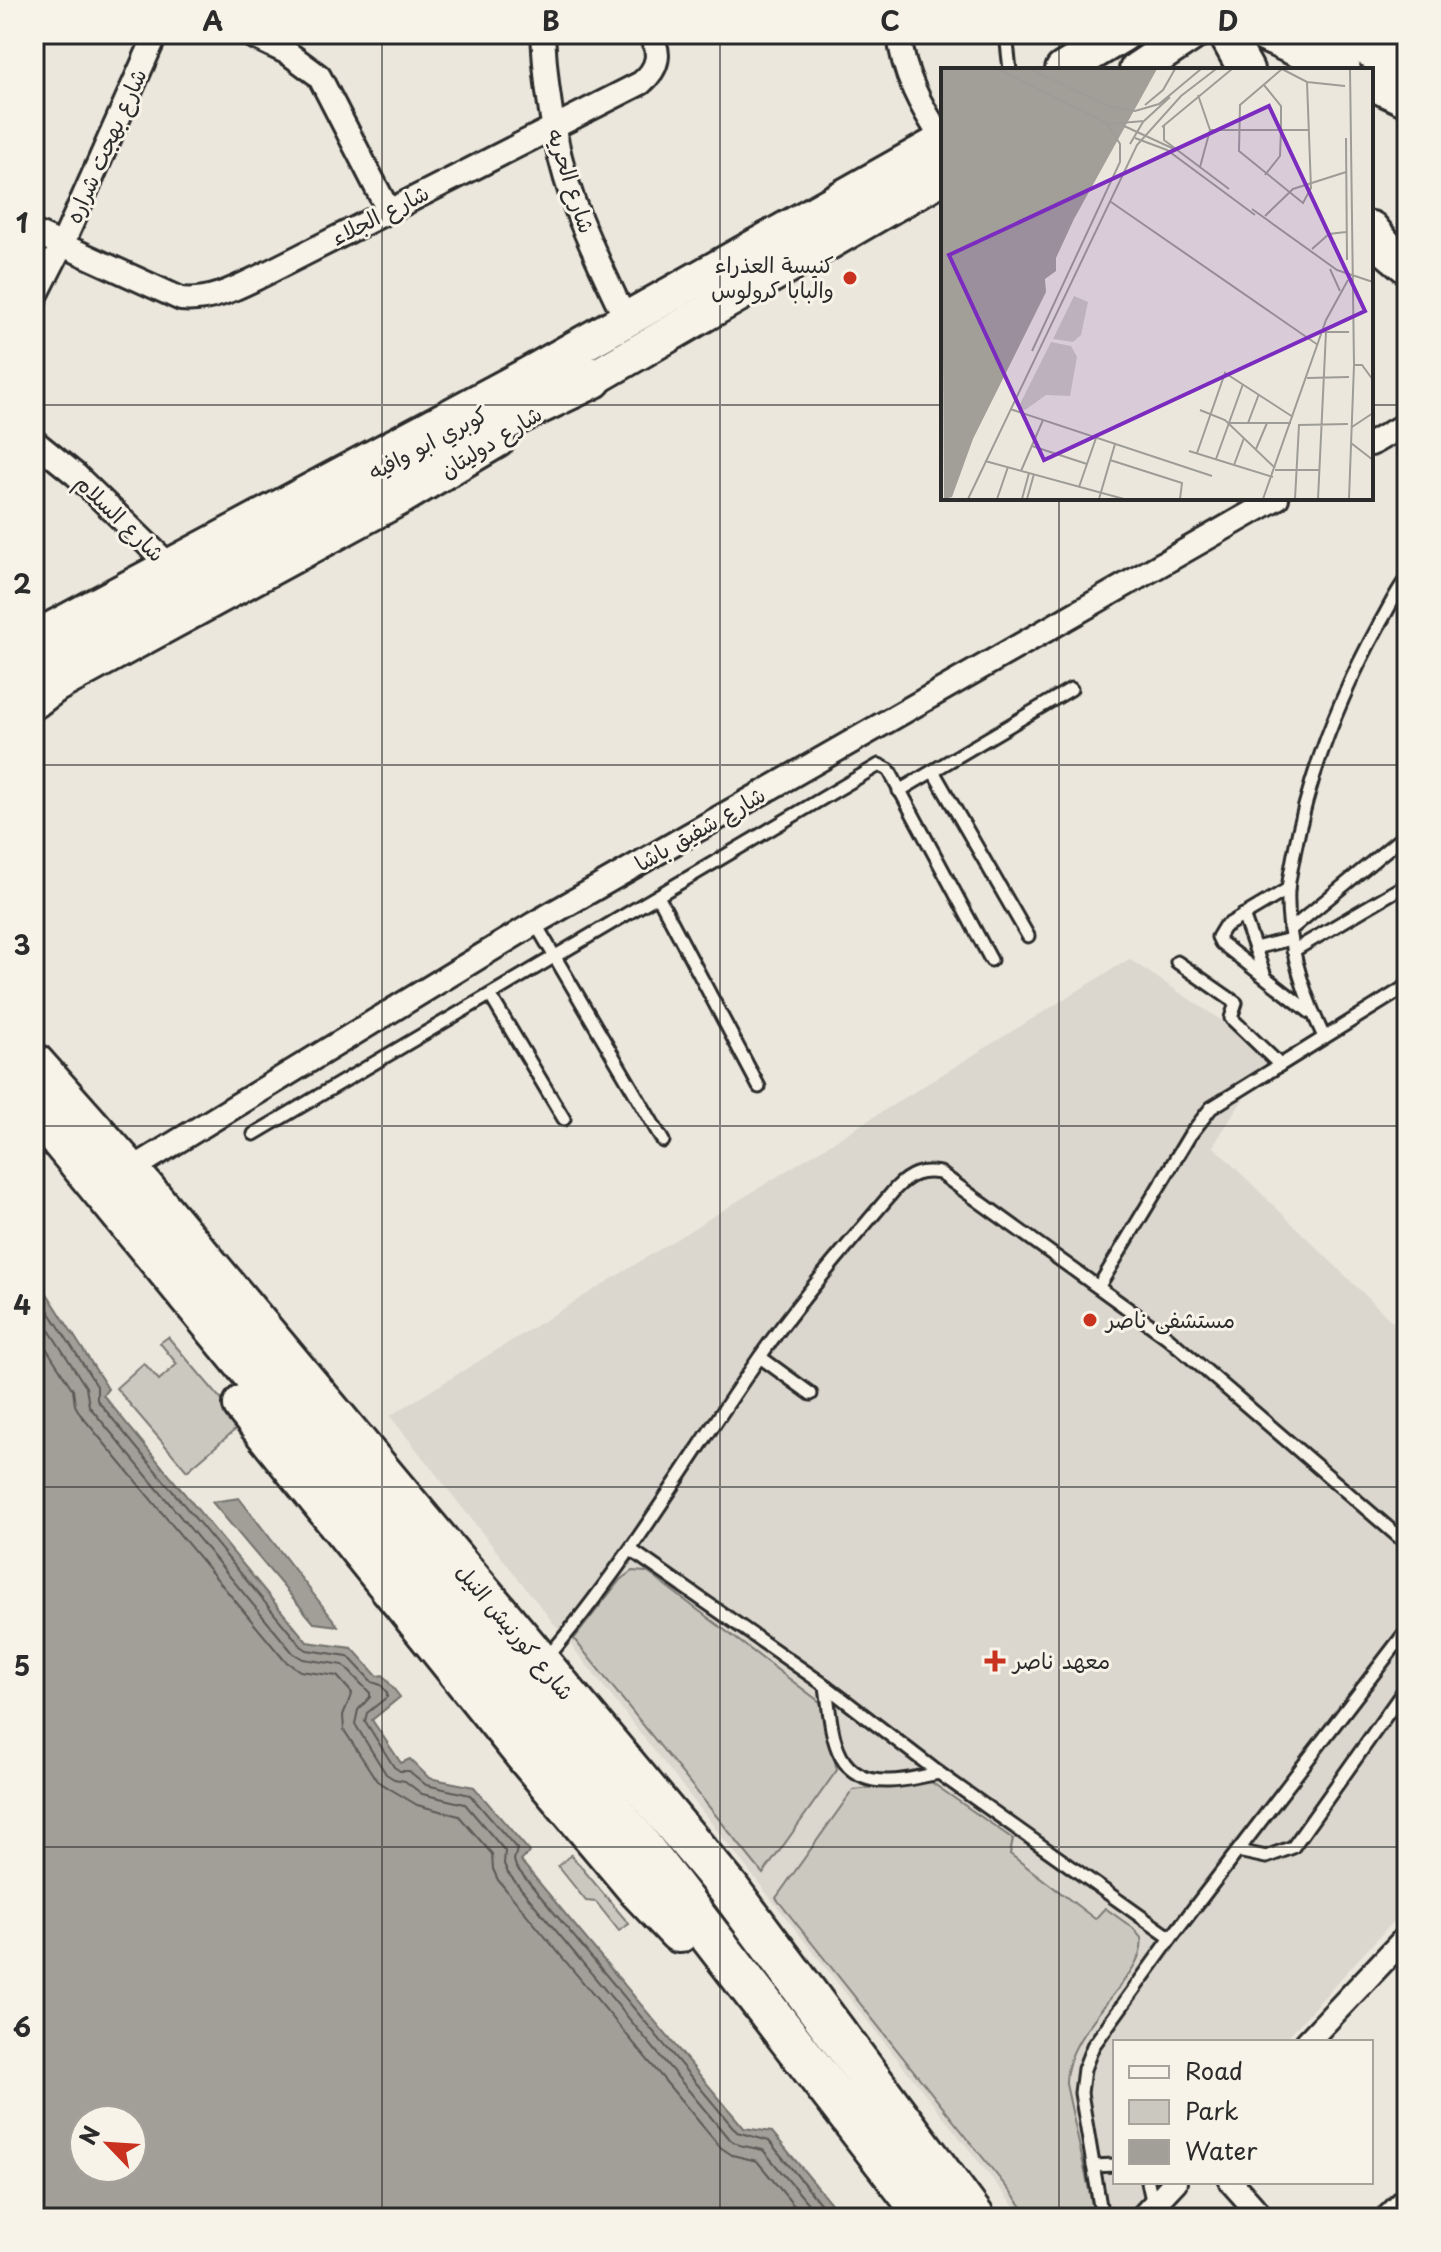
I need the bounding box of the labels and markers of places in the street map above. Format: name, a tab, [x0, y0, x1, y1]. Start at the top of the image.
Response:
place label: كنيسة العذراء والبابا كرولوس	[711, 247, 834, 305]
marker: كنيسة العذراء والبابا كرولوس	[841, 269, 859, 287]
place label: مستشفى ناصر	[1104, 1302, 1235, 1335]
marker: مستشفى ناصر	[1081, 1311, 1099, 1329]
place label: معهد ناصر	[1011, 1643, 1110, 1676]
marker: معهد ناصر	[984, 1650, 1006, 1672]

